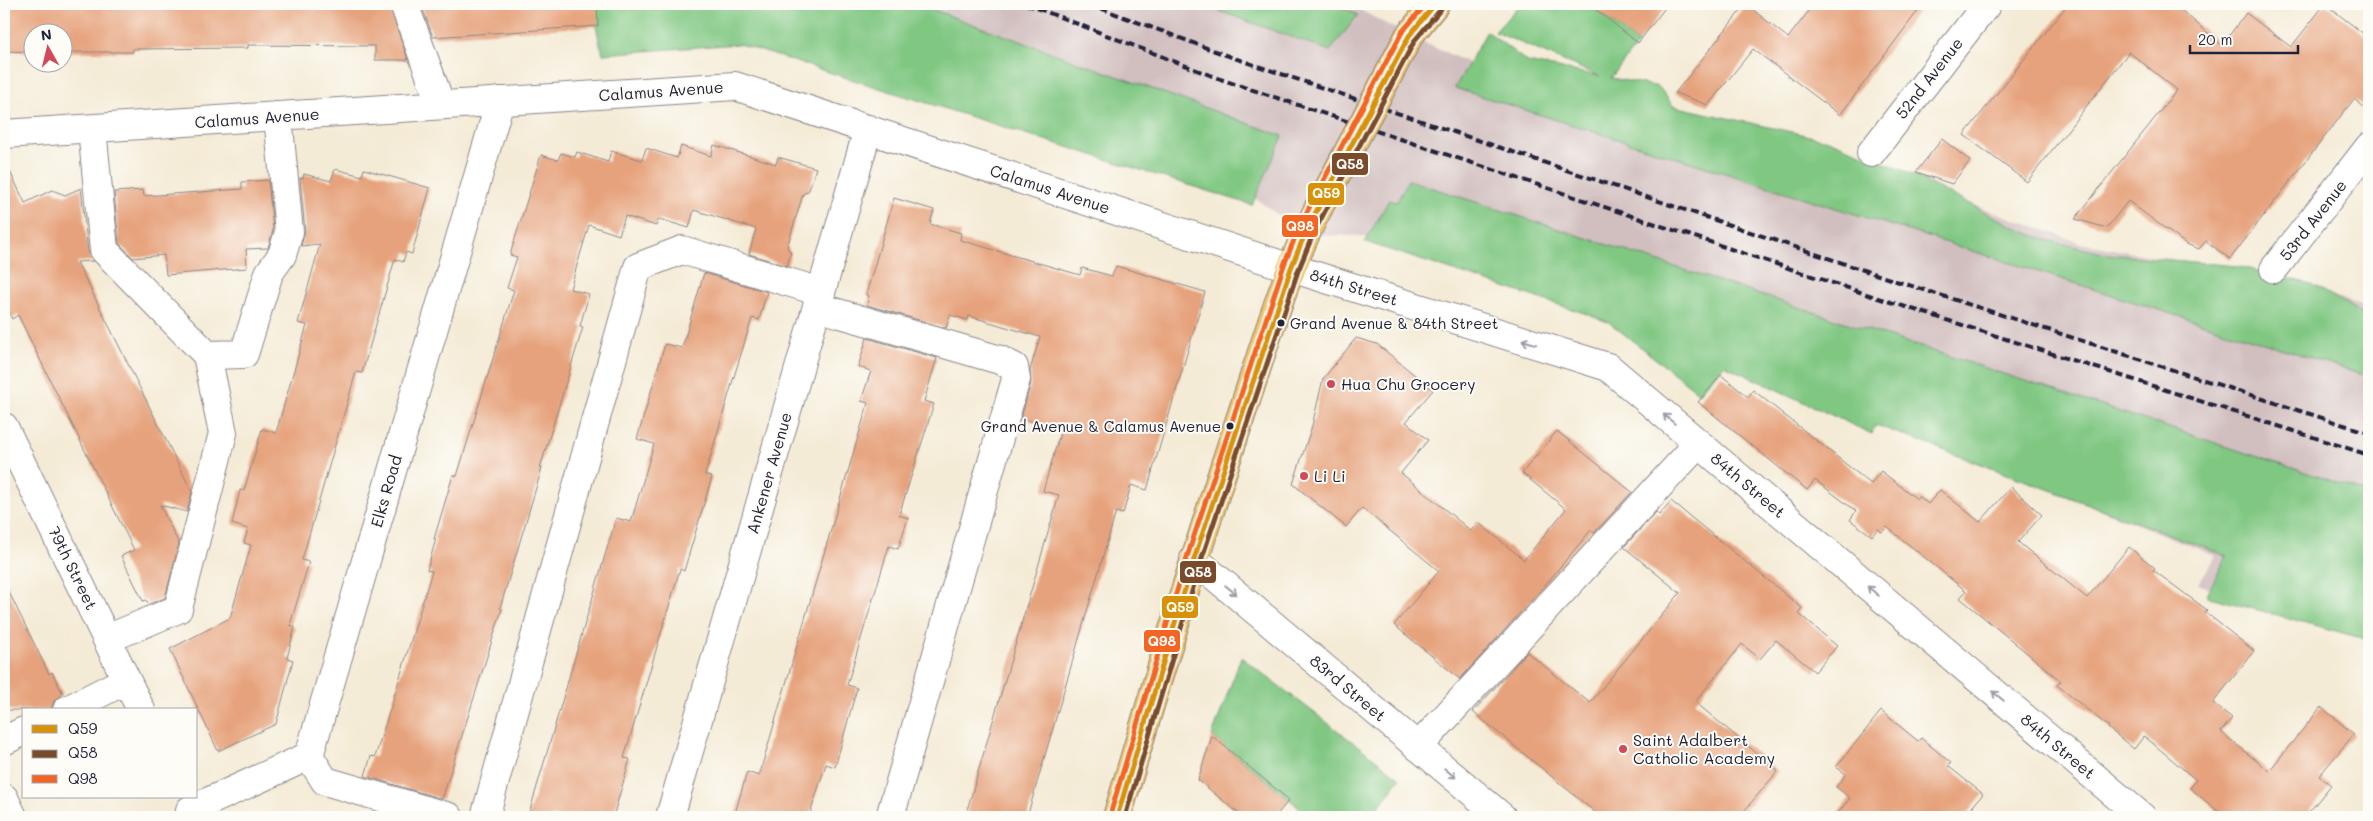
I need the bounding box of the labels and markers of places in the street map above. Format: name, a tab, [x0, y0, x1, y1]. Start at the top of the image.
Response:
place label: Grand Avenue & 84th Street	[1290, 313, 1498, 333]
marker: Grand Avenue & 84th Street	[1276, 318, 1286, 328]
place label: Hua Chu Grocery	[1341, 373, 1476, 394]
marker: Hua Chu Grocery	[1325, 378, 1337, 390]
place label: Grand Avenue & Calamus Avenue	[981, 416, 1221, 436]
marker: Grand Avenue & Calamus Avenue	[1225, 421, 1235, 431]
place label: Li Li	[1314, 465, 1346, 486]
marker: Li Li	[1298, 470, 1310, 482]
place label: Saint Adalbert Catholic Academy	[1633, 729, 1775, 768]
marker: Saint Adalbert Catholic Academy	[1617, 743, 1629, 755]

